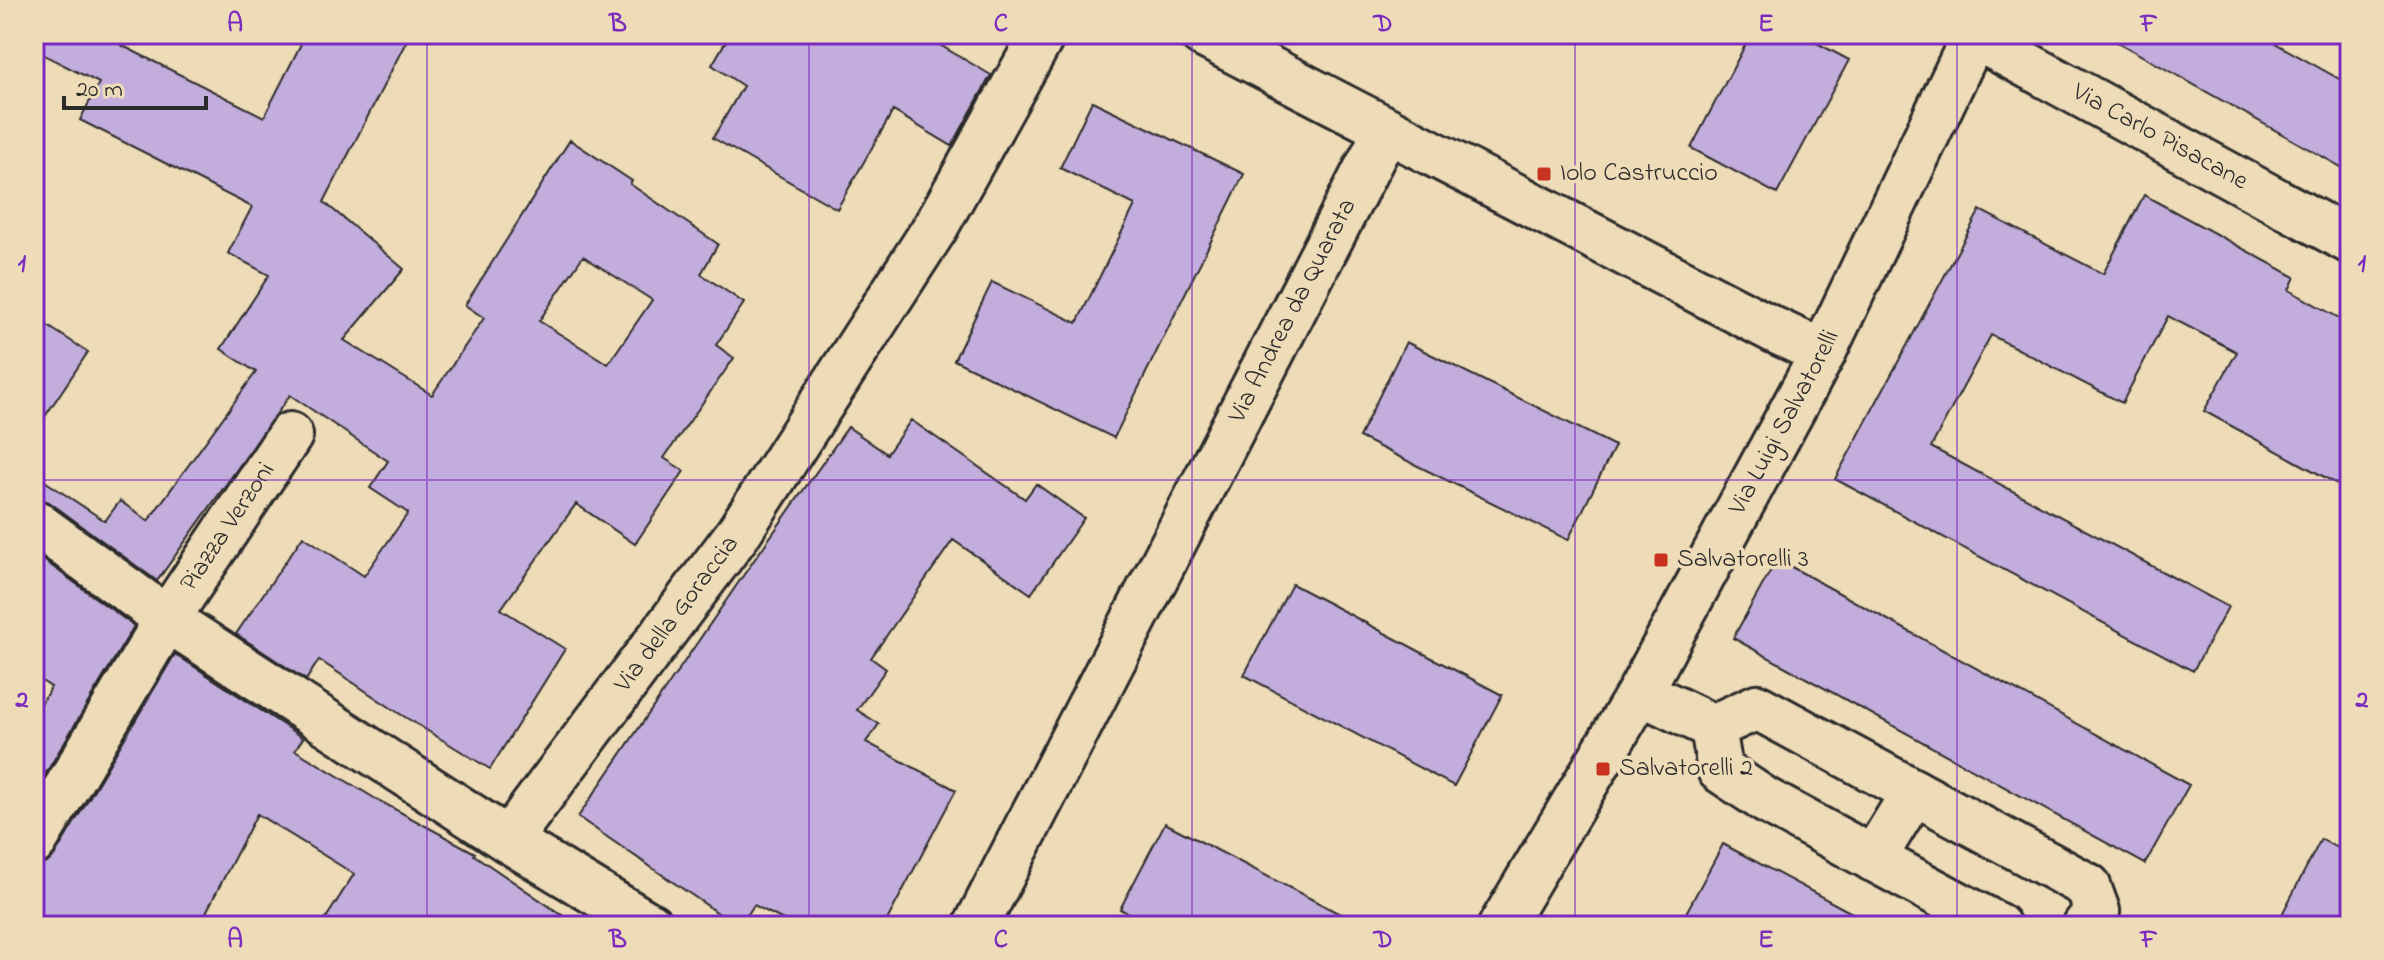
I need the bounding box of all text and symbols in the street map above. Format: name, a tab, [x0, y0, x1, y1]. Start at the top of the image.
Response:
text: A	[227, 6, 243, 44]
text: B	[608, 6, 627, 44]
text: C	[994, 6, 1008, 44]
text: D	[1372, 6, 1393, 44]
text: E	[1758, 6, 1774, 44]
text: F	[2139, 6, 2158, 44]
scale bar	[64, 60, 206, 110]
text: 20 m	[76, 73, 123, 108]
street label: Via Carlo Pisacane	[2064, 73, 2255, 201]
place label: Iolo Castruccio	[1560, 155, 1718, 193]
marker: Iolo Castruccio	[1535, 165, 1553, 183]
street label: Via Andrea da Quarata	[1219, 192, 1367, 431]
text: 1	[18, 246, 27, 284]
text: 1	[2358, 246, 2367, 284]
street label: Via Luigi Salvatorelli	[1719, 324, 1850, 523]
street label: Piazza Verzoni	[171, 455, 285, 600]
street label: Via della Goraccia	[605, 528, 749, 702]
place label: Salvatorelli 3	[1677, 541, 1809, 579]
marker: Salvatorelli 3	[1652, 551, 1670, 569]
text: 2	[15, 682, 29, 720]
text: 2	[2355, 682, 2369, 720]
place label: Salvatorelli 2	[1619, 750, 1753, 788]
marker: Salvatorelli 2	[1594, 760, 1612, 778]
text: A	[227, 922, 243, 960]
text: B	[608, 922, 627, 960]
text: C	[994, 922, 1008, 960]
text: D	[1372, 922, 1393, 960]
text: E	[1758, 922, 1774, 960]
text: F	[2139, 922, 2158, 960]

